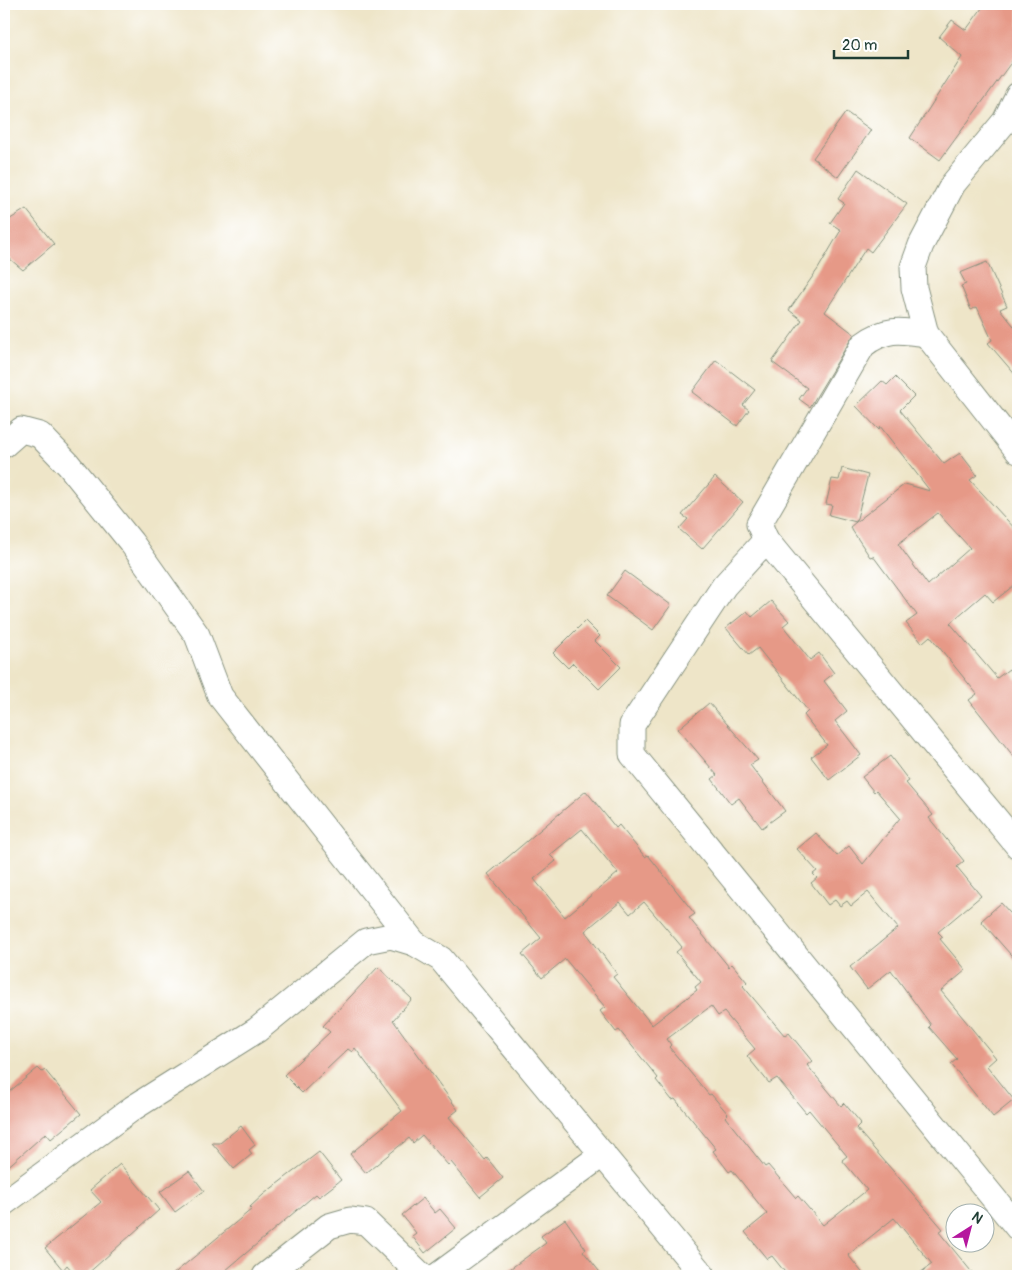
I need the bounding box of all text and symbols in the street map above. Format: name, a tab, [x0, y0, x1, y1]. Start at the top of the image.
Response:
scale bar	[834, 28, 908, 60]
text: 20 m	[842, 36, 877, 55]
north arrow	[944, 1202, 994, 1252]
text: N	[969, 1208, 986, 1228]

